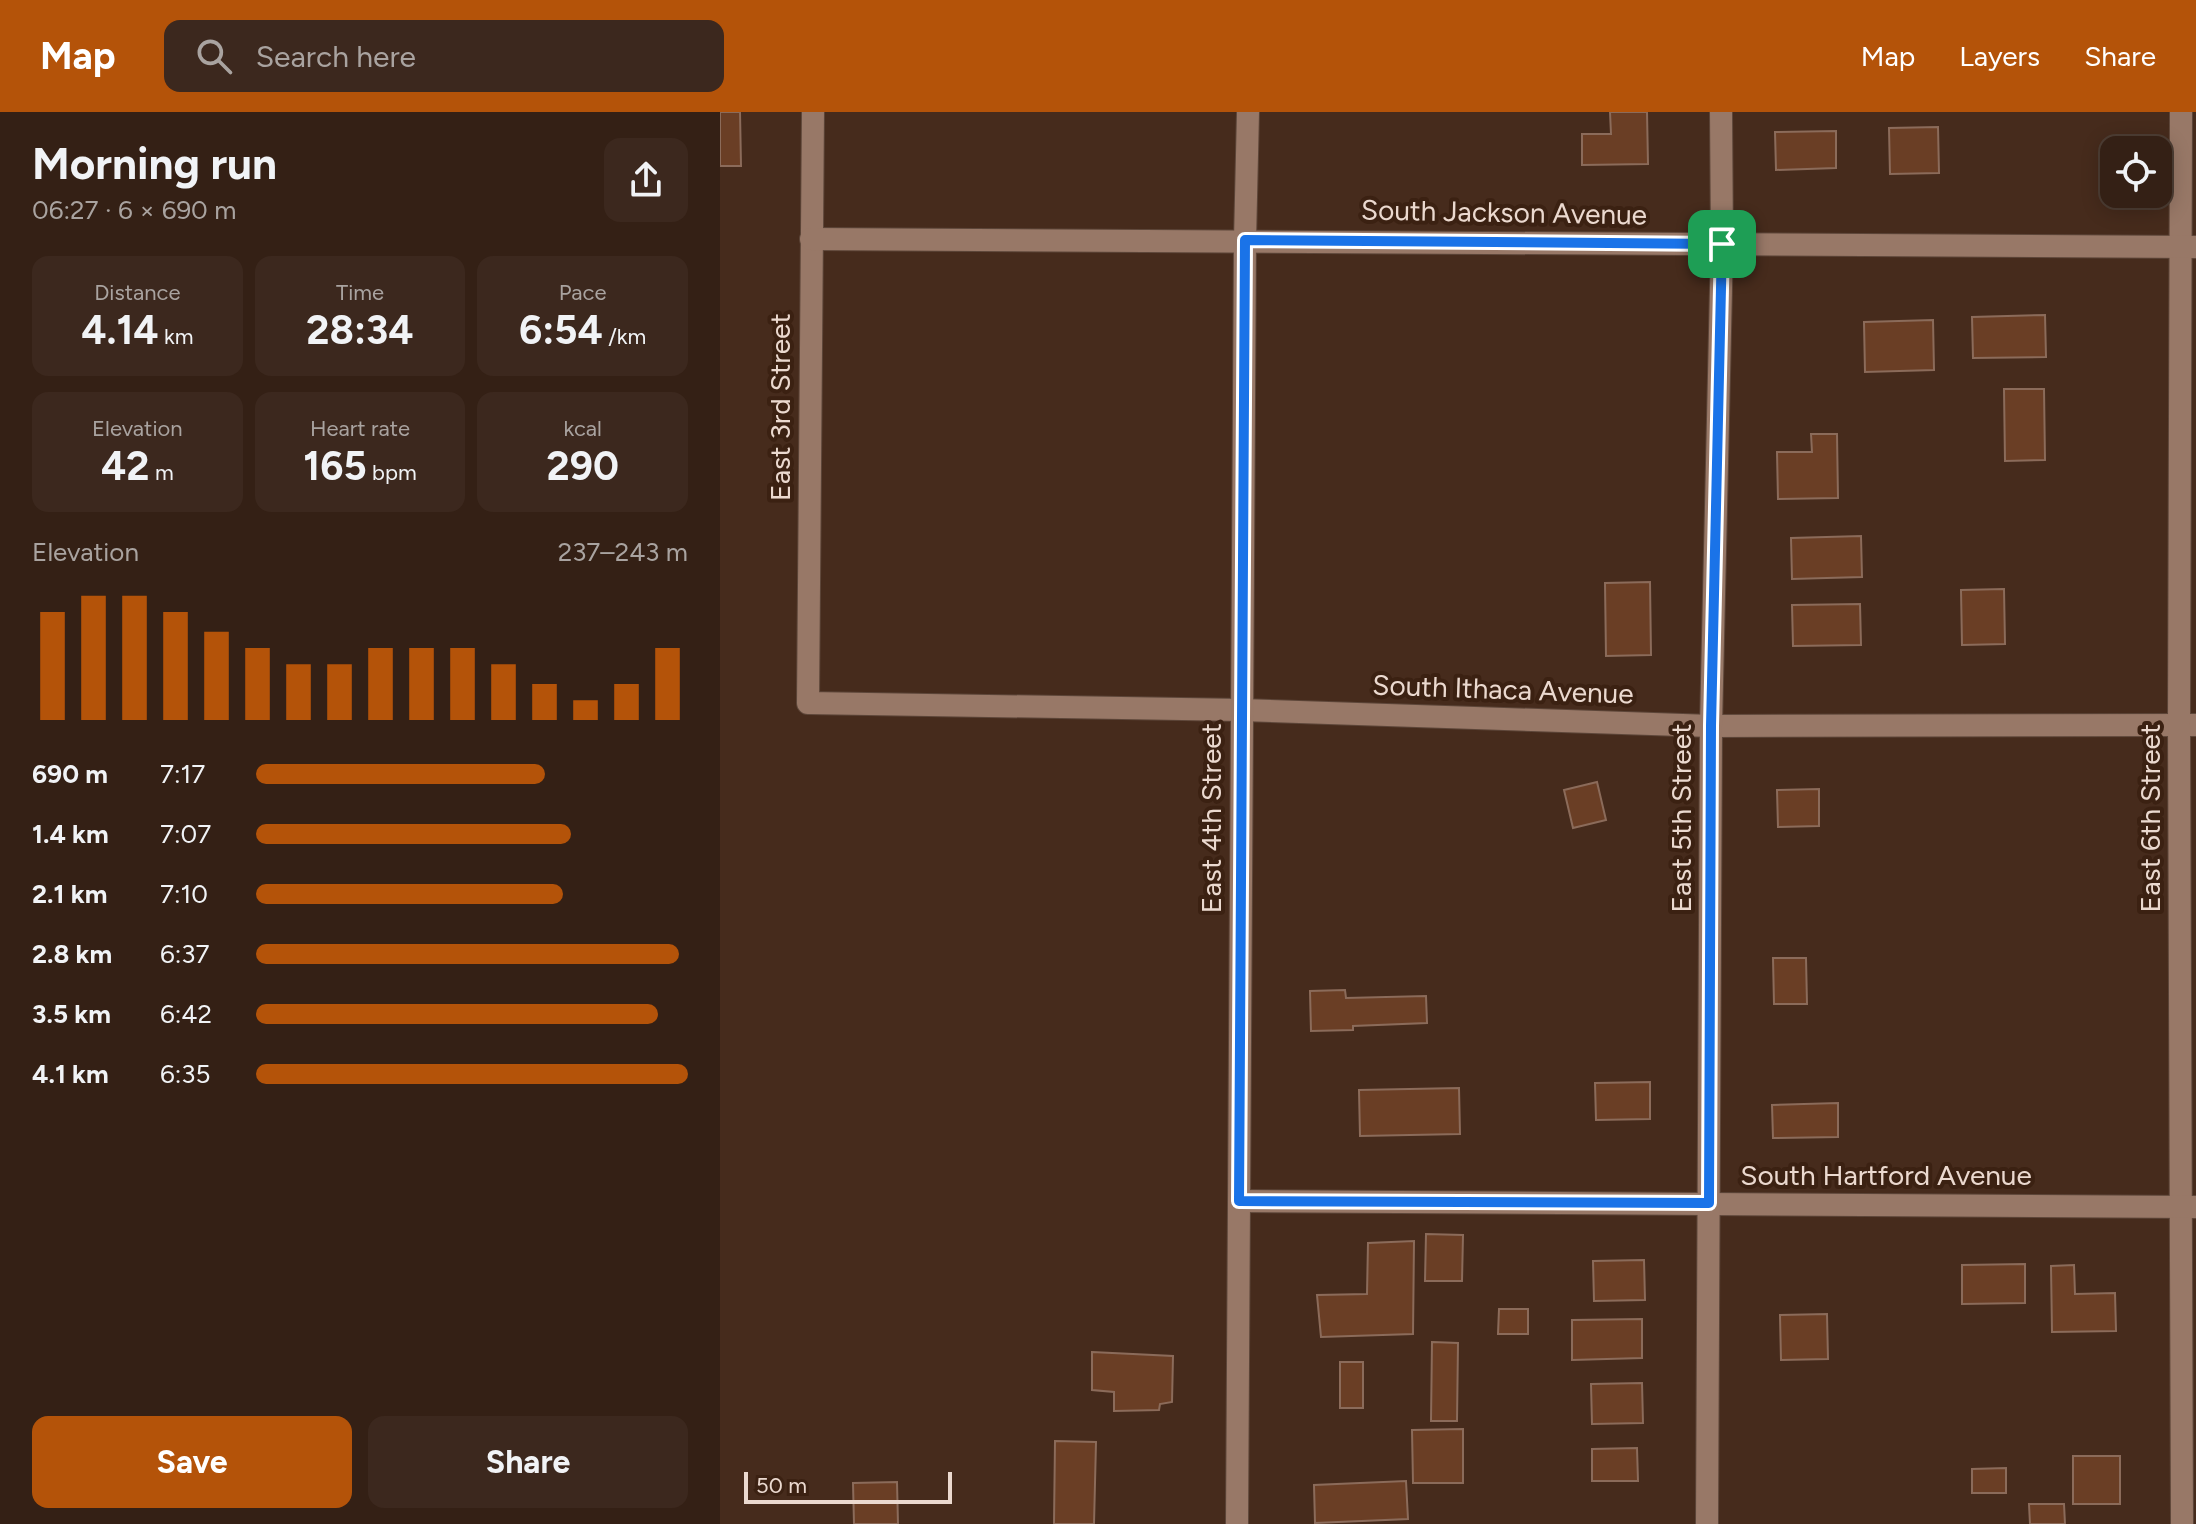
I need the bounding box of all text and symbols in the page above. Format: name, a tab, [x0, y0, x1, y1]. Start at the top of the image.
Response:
search box	[164, 20, 724, 92]
text: Map	[40, 33, 116, 79]
icon: search	[192, 34, 236, 78]
text: Search here	[256, 38, 416, 75]
text: Map	[1861, 39, 1915, 73]
text: Layers	[1959, 39, 2040, 73]
text: Share	[2084, 39, 2156, 73]
map controls	[2100, 136, 2172, 208]
button: locate	[2100, 136, 2172, 208]
text: Morning run	[32, 137, 277, 190]
button: share	[604, 138, 688, 222]
street label: South Jackson Avenue	[1361, 193, 1647, 231]
text: 06:27 · 6 × 690 m	[32, 194, 236, 226]
pin	[1688, 210, 1756, 278]
icon: arrive	[1700, 222, 1744, 266]
text: Distance	[94, 279, 180, 306]
text: Time	[336, 279, 384, 306]
text: Pace	[559, 279, 606, 306]
text: 4.14	[81, 306, 159, 354]
text: 28:34	[306, 306, 414, 354]
text: 6:54	[519, 306, 603, 354]
street label: East 3rd Street	[763, 313, 797, 501]
text: km	[159, 323, 193, 350]
text: /km	[603, 323, 646, 350]
text: Elevation	[92, 415, 183, 442]
text: Heart rate	[310, 415, 410, 442]
text: kcal	[563, 415, 602, 442]
text: 42	[101, 442, 149, 490]
text: 165	[303, 442, 367, 490]
text: 290	[547, 442, 619, 490]
text: m	[149, 459, 174, 486]
text: bpm	[367, 459, 417, 486]
text: Elevation	[32, 536, 139, 568]
text: 237–243 m	[558, 536, 688, 568]
street label: South Ithaca Avenue	[1372, 667, 1634, 711]
street label: East 4th Street	[1194, 723, 1228, 913]
street label: East 5th Street	[1664, 723, 1698, 913]
street label: East 6th Street	[2133, 724, 2167, 912]
text: 690 m	[32, 758, 108, 790]
text: 7:17	[160, 758, 205, 790]
text: 1.4 km	[32, 818, 109, 850]
text: 7:07	[160, 818, 211, 850]
text: 2.1 km	[32, 878, 107, 910]
text: 7:10	[160, 878, 208, 910]
text: 2.8 km	[32, 938, 112, 970]
text: 6:37	[160, 938, 209, 970]
text: 3.5 km	[32, 998, 111, 1030]
text: 6:42	[160, 998, 212, 1030]
text: 4.1 km	[32, 1058, 109, 1090]
text: 6:35	[160, 1058, 210, 1090]
street label: South Hartford Avenue	[1740, 1158, 2032, 1192]
button: Save	[32, 1416, 352, 1508]
button: Share	[368, 1416, 688, 1508]
scale bar	[744, 1468, 952, 1504]
text: 50 m	[756, 1472, 807, 1499]

